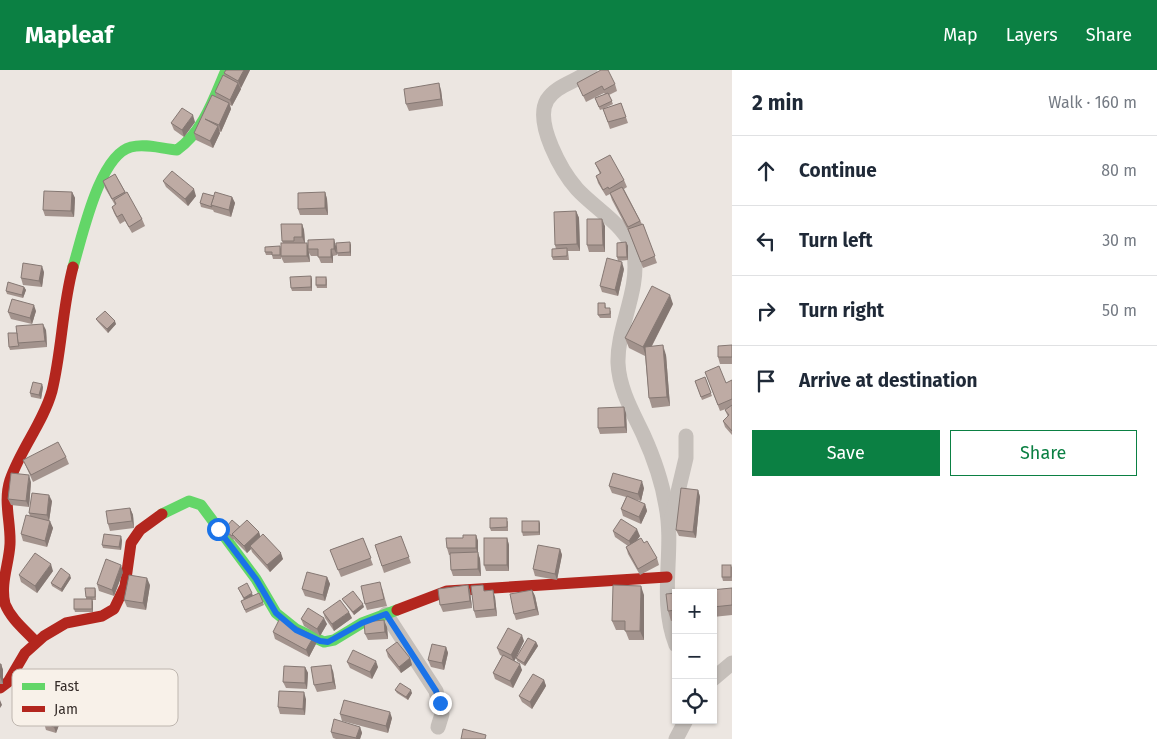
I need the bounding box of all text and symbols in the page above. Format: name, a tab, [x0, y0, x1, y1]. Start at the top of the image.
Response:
text: Mapleaf	[25, 21, 113, 49]
text: Map	[943, 24, 978, 46]
text: Layers	[1006, 24, 1058, 46]
text: Share	[1086, 24, 1132, 46]
text: 2 min	[752, 90, 804, 116]
text: Walk · 160 m	[1048, 93, 1137, 112]
icon: ahead	[752, 157, 780, 185]
text: Continue	[799, 159, 877, 182]
text: 80 m	[1101, 161, 1137, 180]
icon: left	[752, 227, 780, 255]
text: Turn left	[799, 229, 873, 252]
text: 30 m	[1102, 231, 1137, 250]
icon: right	[752, 297, 780, 325]
text: Turn right	[799, 299, 884, 322]
text: 50 m	[1102, 301, 1137, 320]
icon: arrive	[752, 367, 780, 395]
text: Arrive at destination	[799, 369, 978, 392]
button: Save	[752, 430, 940, 476]
button: Share	[950, 430, 1137, 476]
route start	[207, 518, 230, 541]
map controls	[672, 589, 717, 724]
button: +	[672, 589, 717, 634]
button: −	[672, 634, 717, 679]
legend	[12, 669, 178, 726]
text: Fast	[54, 678, 80, 695]
button: locate	[672, 679, 717, 724]
route end	[429, 692, 452, 715]
text: Jam	[54, 701, 78, 718]

